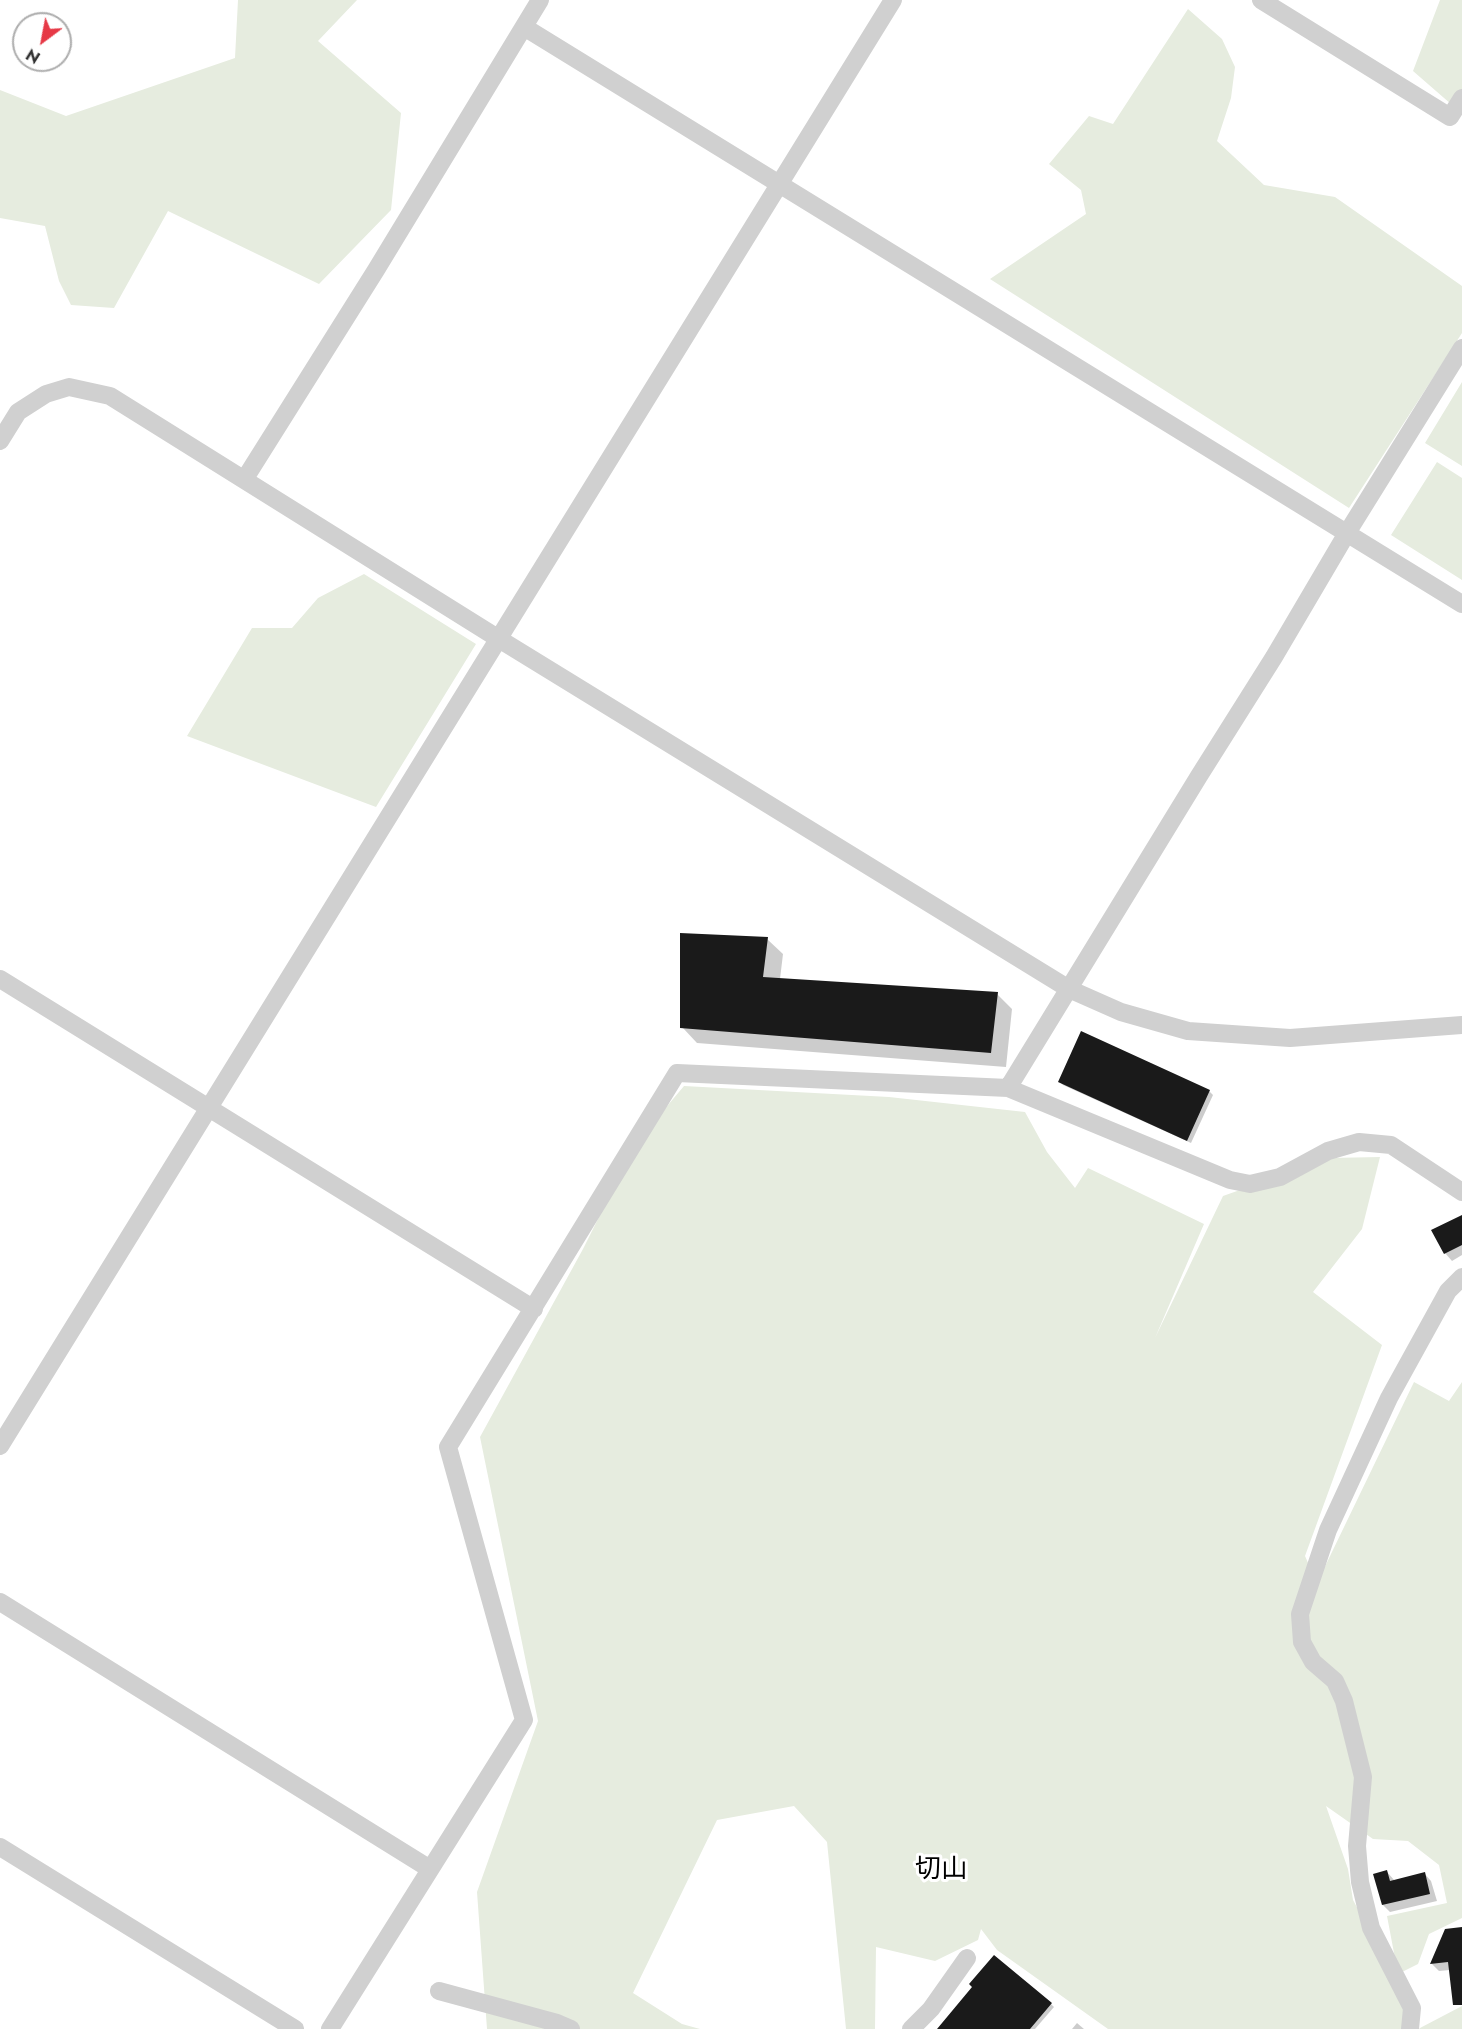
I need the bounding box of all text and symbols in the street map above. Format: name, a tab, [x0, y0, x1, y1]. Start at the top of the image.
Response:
north arrow	[12, 12, 72, 72]
text: N	[22, 43, 45, 69]
district label: 切山	[915, 1855, 967, 1887]

